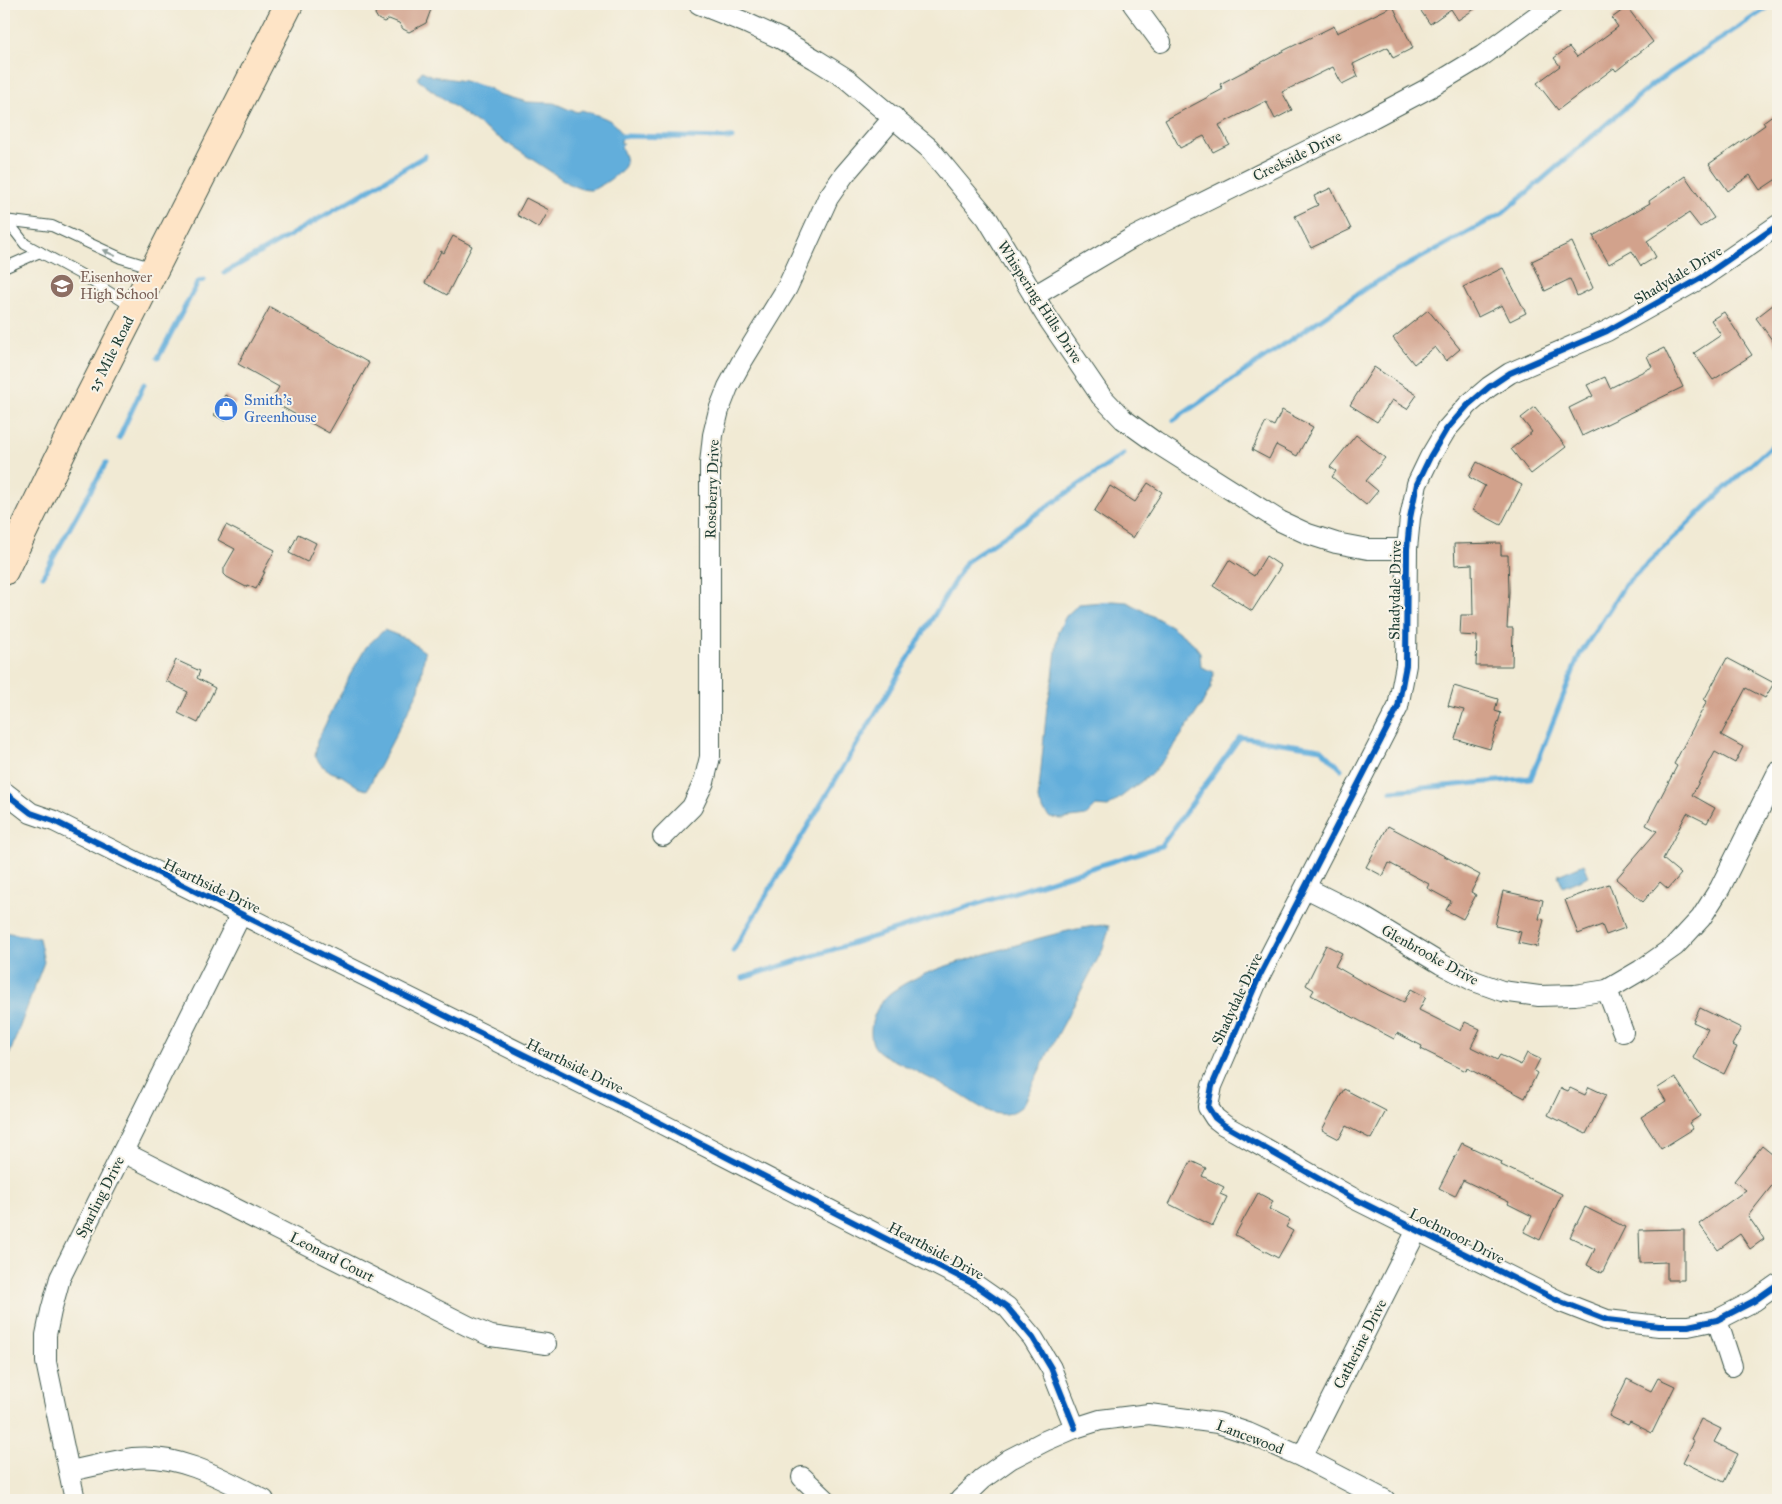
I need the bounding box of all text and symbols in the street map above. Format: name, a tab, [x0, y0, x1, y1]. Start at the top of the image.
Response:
street label: Creekside Drive	[1250, 127, 1344, 185]
street label: Whispering Hills Drive	[994, 237, 1086, 367]
street label: Shadydale Drive	[1631, 242, 1725, 308]
one-way arrow	[102, 248, 116, 256]
place label: Eisenhower High School	[80, 268, 159, 303]
school or university icon: Eisenhower High School	[49, 273, 75, 299]
street label: 25 Mile Road	[84, 313, 138, 395]
place label: Smith's Greenhouse	[244, 391, 317, 426]
shop icon: Smith's Greenhouse	[213, 396, 239, 422]
street label: Roseberry Drive	[701, 439, 723, 539]
street label: Shadydale Drive	[1385, 540, 1405, 640]
street label: Hearthside Drive	[160, 855, 264, 917]
street label: Glenbrooke Drive	[1378, 921, 1482, 989]
street label: Shadydale Drive	[1208, 950, 1266, 1048]
street label: Hearthside Drive	[523, 1035, 627, 1097]
street label: Sparling Drive	[72, 1153, 128, 1241]
street label: Lochmoor Drive	[1406, 1204, 1508, 1268]
street label: Hearthside Drive	[885, 1218, 987, 1284]
street label: Leonard Court	[287, 1228, 378, 1286]
street label: Catherine Drive	[1330, 1296, 1390, 1392]
street label: Lancewood	[1214, 1416, 1287, 1458]

